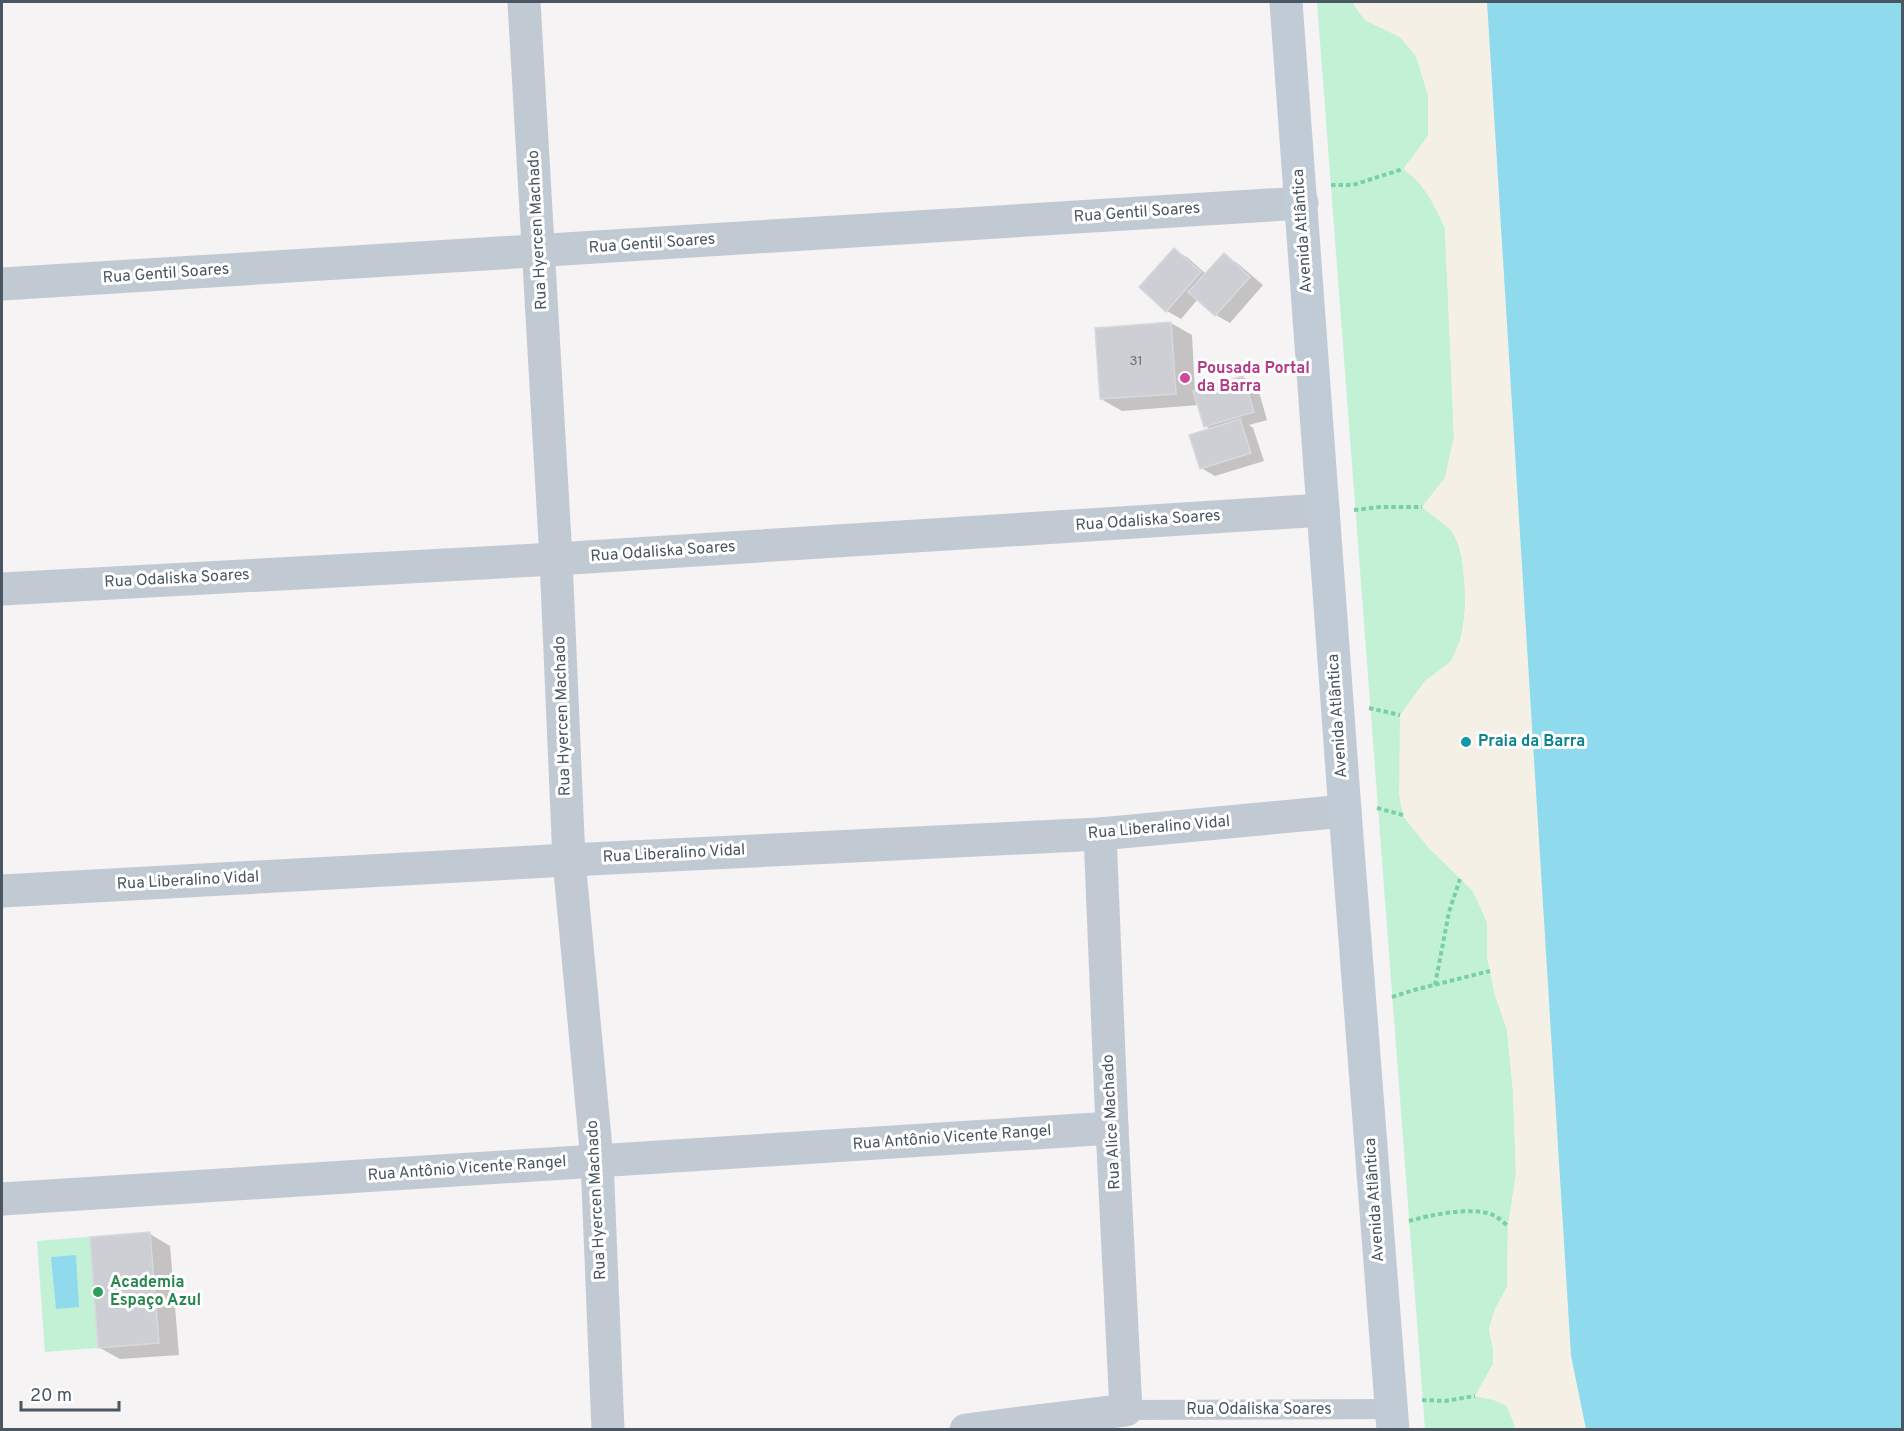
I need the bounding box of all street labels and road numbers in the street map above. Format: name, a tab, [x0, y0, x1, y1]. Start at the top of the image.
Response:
street label: Rua Hyercen Machado	[524, 149, 552, 311]
street label: Avenida Atlântica	[1289, 168, 1317, 294]
street label: Rua Gentil Soares	[1073, 199, 1201, 227]
street label: Rua Gentil Soares	[588, 230, 716, 258]
street label: Rua Gentil Soares	[102, 260, 230, 288]
street label: Rua Odaliska Soares	[1075, 506, 1221, 536]
street label: Rua Odaliska Soares	[590, 537, 736, 567]
street label: Rua Odaliska Soares	[104, 565, 250, 593]
street label: Rua Hyercen Machado	[550, 636, 576, 796]
street label: Avenida Atlântica	[1324, 653, 1352, 779]
street label: Rua Liberalino Vidal	[1087, 812, 1231, 844]
street label: Rua Liberalino Vidal	[602, 840, 746, 868]
street label: Rua Liberalino Vidal	[116, 867, 260, 895]
street label: Rua Alice Machado	[1098, 1054, 1126, 1190]
street label: Rua Hyercen Machado	[583, 1119, 611, 1281]
street label: Rua Antônio Vicente Rangel	[852, 1121, 1052, 1155]
street label: Avenida Atlântica	[1361, 1137, 1389, 1263]
street label: Rua Antônio Vicente Rangel	[367, 1152, 567, 1186]
street label: Rua Odaliska Soares	[1186, 1400, 1332, 1420]

